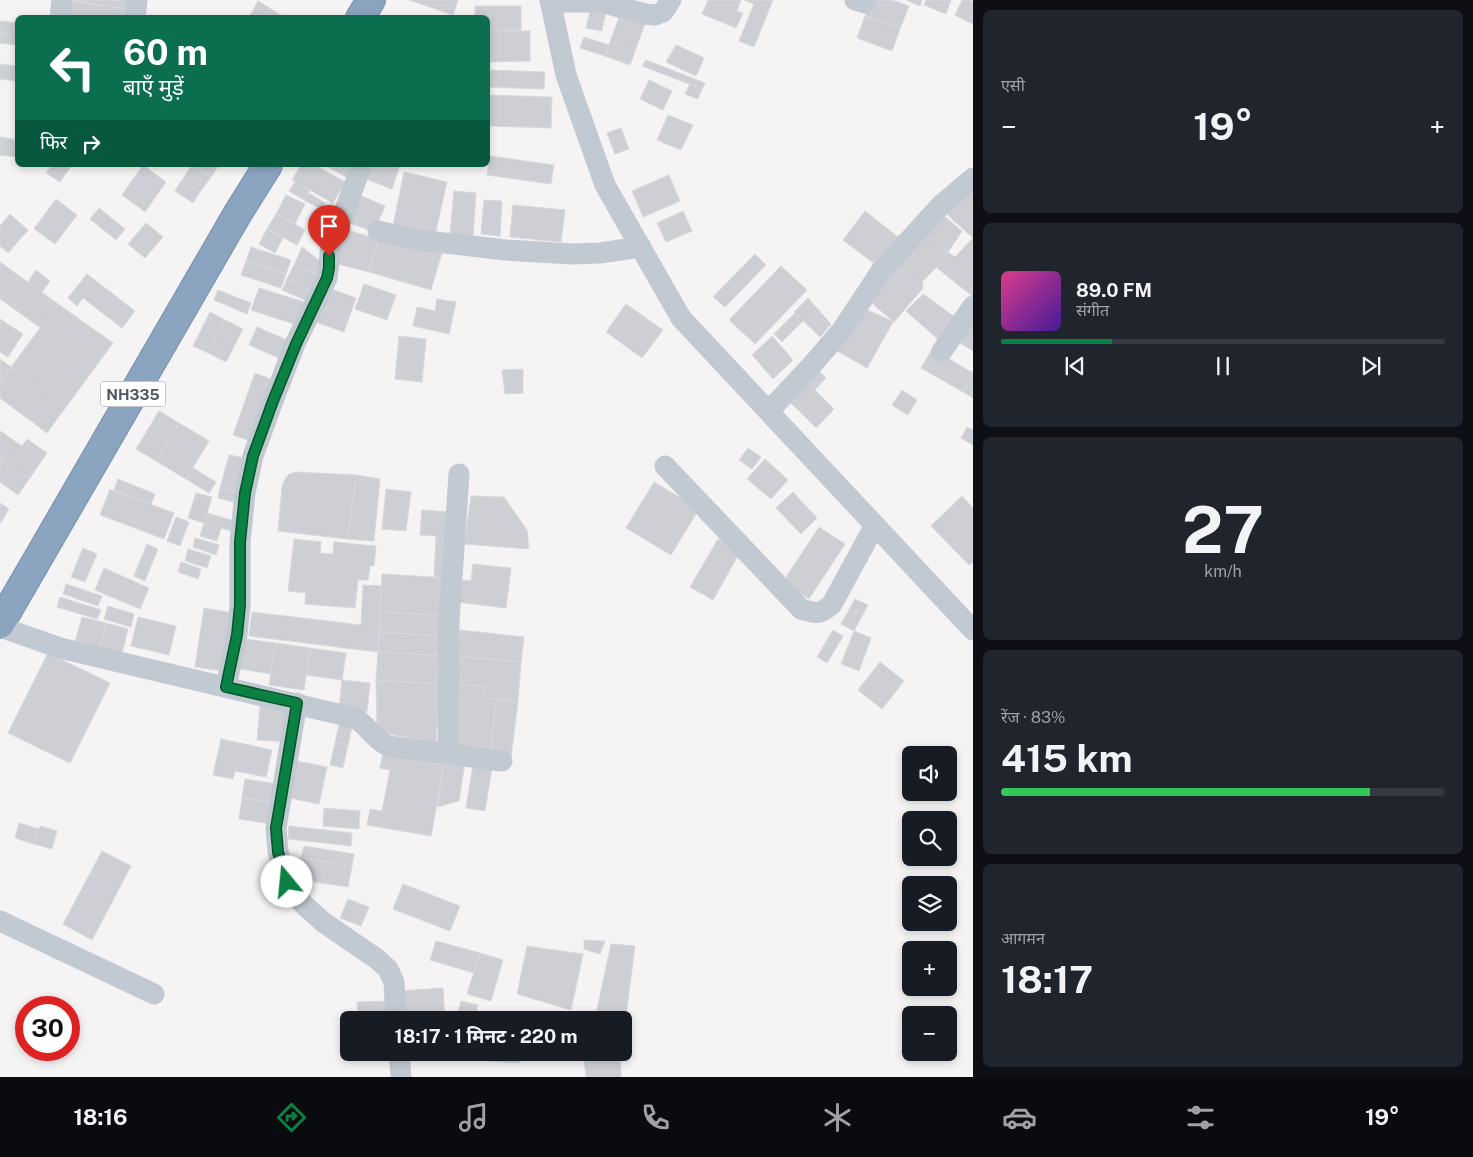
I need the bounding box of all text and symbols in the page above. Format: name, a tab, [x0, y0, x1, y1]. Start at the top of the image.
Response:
text: 60 m	[123, 32, 208, 73]
icon: left	[40, 35, 105, 100]
text: बाएँ मुड़ें	[123, 74, 184, 100]
text: एसी	[1001, 76, 1025, 95]
text: 19°	[1193, 104, 1253, 149]
text: −	[1001, 110, 1017, 143]
text: +	[1429, 110, 1445, 143]
icon: right	[77, 130, 105, 158]
text: फिर	[40, 131, 67, 153]
pin	[308, 205, 350, 256]
icon: arrive	[315, 212, 343, 240]
text: 89.0 FM	[1076, 279, 1152, 301]
text: संगीत	[1076, 301, 1109, 320]
icon: previous	[1061, 352, 1089, 380]
icon: pause	[1209, 352, 1237, 380]
icon: next	[1357, 352, 1385, 380]
road number: NH335	[100, 382, 166, 406]
text: 27	[1182, 491, 1264, 568]
text: km/h	[1204, 562, 1242, 581]
text: रेंज · 83%	[1001, 708, 1066, 727]
text: 415 km	[1001, 736, 1132, 781]
map controls	[902, 746, 957, 1061]
button: sound	[902, 746, 957, 801]
button: search	[902, 811, 957, 866]
position arrow	[260, 855, 312, 907]
button: layers	[902, 876, 957, 931]
text: आगमन	[1001, 929, 1045, 948]
button: +	[902, 941, 957, 996]
text: 18:17	[1001, 957, 1093, 1002]
speed limit sign: 30	[15, 996, 80, 1061]
button: −	[902, 1006, 957, 1061]
text: 18:17 · 1 मिनट · 220 m	[395, 1025, 577, 1047]
icon: directions	[274, 1100, 309, 1135]
icon: music	[456, 1100, 491, 1135]
icon: phone	[638, 1100, 673, 1135]
icon: climate	[820, 1100, 855, 1135]
icon: car	[1002, 1100, 1037, 1135]
icon: filters	[1183, 1100, 1218, 1135]
text: 18:16	[73, 1104, 127, 1130]
text: 19°	[1365, 1104, 1400, 1130]

